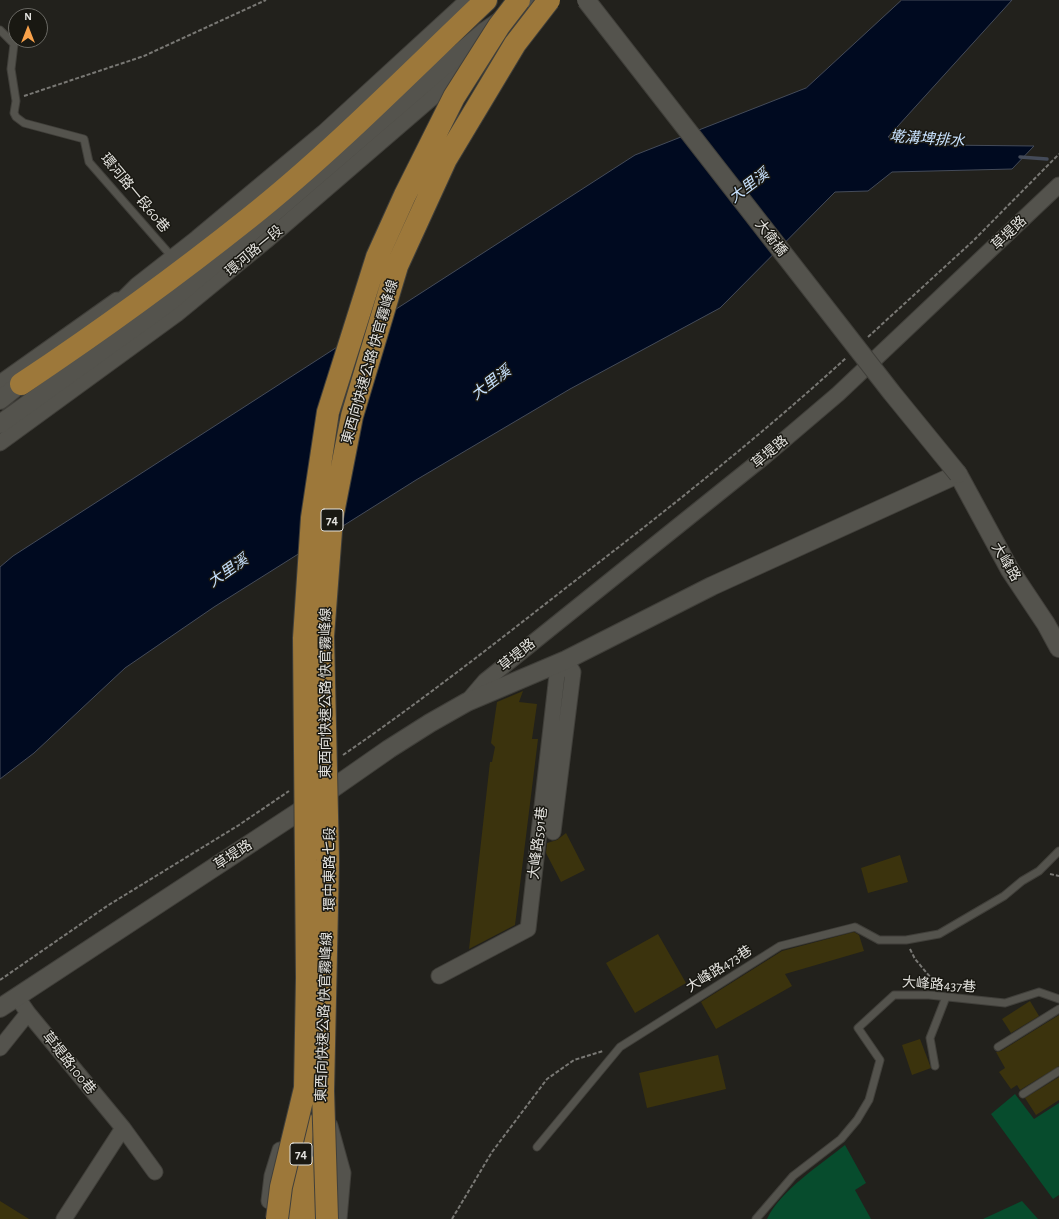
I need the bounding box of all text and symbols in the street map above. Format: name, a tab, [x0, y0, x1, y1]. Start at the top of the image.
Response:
north arrow	[8, 8, 48, 48]
text: N	[24, 11, 32, 22]
water label: 墘溝埤排水	[889, 127, 965, 151]
street label: 環河路一段60巷	[97, 150, 173, 236]
water label: 大里溪	[726, 165, 772, 207]
street label: 草堤路	[988, 212, 1030, 254]
street label: 大衛橋	[751, 216, 791, 260]
street label: 環河路一段	[222, 222, 286, 280]
street label: 東西向快速公路 快官霧峰線	[338, 278, 402, 446]
water label: 大里溪	[468, 362, 514, 404]
street label: 草堤路	[749, 432, 791, 472]
road number: 74	[321, 509, 343, 531]
street label: 大峰路	[988, 540, 1024, 584]
water label: 大里溪	[204, 551, 252, 591]
street label: 東西向快速公路 快官霧峰線	[318, 608, 334, 778]
street label: 草堤路	[495, 635, 539, 675]
street label: 大峰路591巷	[525, 806, 551, 880]
street label: 環中東路七段	[322, 827, 338, 911]
street label: 草堤路	[211, 837, 255, 873]
street label: 東西向快速公路 快官霧峰線	[313, 932, 335, 1102]
street label: 大峰路473巷	[683, 942, 755, 996]
street label: 大峰路437巷	[901, 974, 977, 996]
street label: 草堤路100巷	[39, 1028, 99, 1098]
road number: 74	[290, 1143, 312, 1165]

